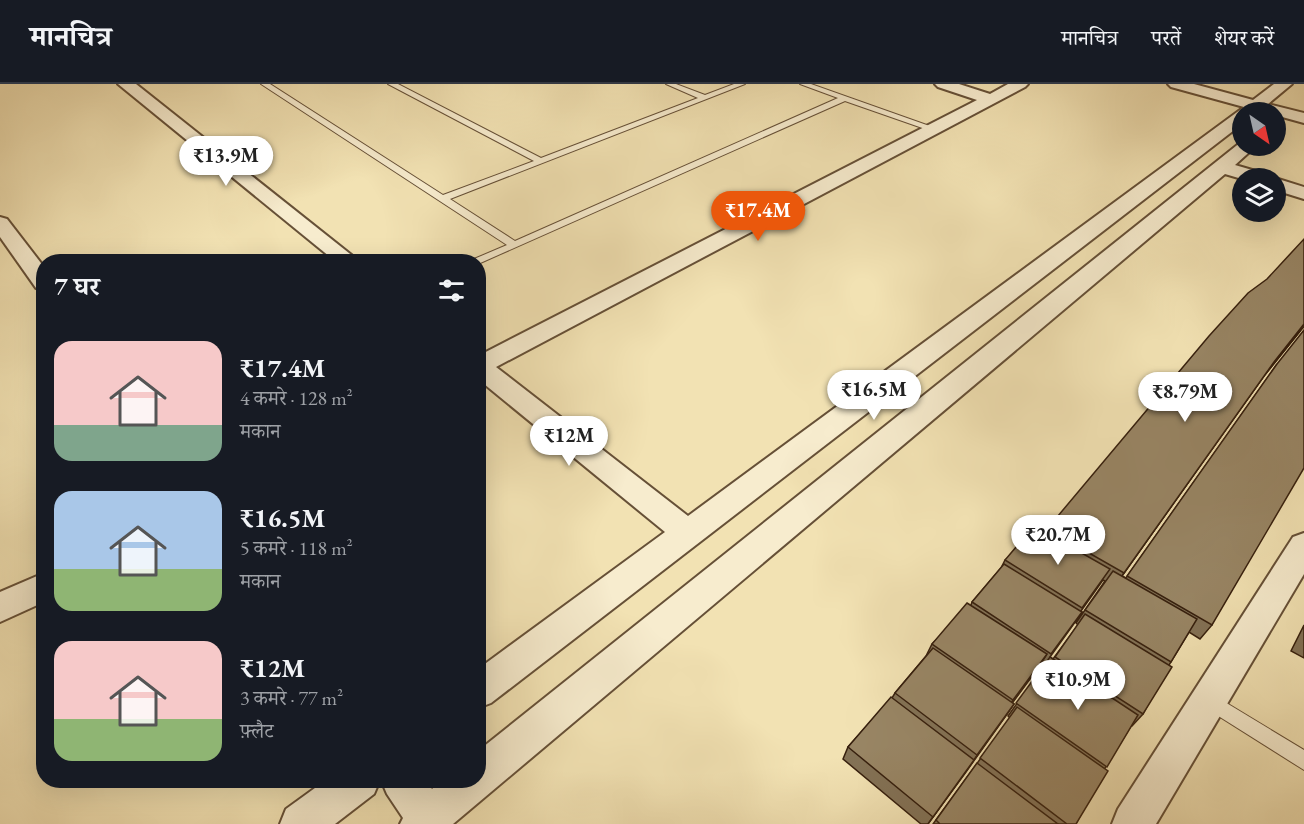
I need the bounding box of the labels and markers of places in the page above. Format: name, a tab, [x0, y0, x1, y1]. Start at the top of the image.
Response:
pin: ₹13.9M	[177, 136, 275, 187]
pin: ₹17.4M	[709, 191, 807, 242]
pin: ₹16.5M	[825, 370, 923, 421]
pin: ₹8.79M	[1136, 372, 1234, 423]
pin: ₹12M	[533, 416, 605, 467]
pin: ₹20.7M	[1009, 515, 1107, 566]
pin: ₹10.9M	[1029, 660, 1127, 711]

